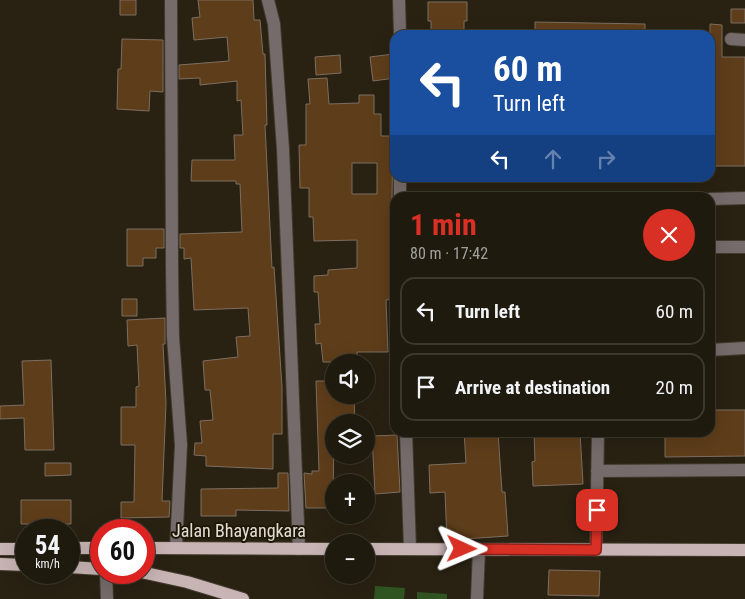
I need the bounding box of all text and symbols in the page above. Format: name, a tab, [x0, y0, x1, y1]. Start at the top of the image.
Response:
text: 60 m	[493, 49, 562, 90]
icon: left	[410, 50, 475, 115]
text: Turn left	[493, 91, 565, 116]
icon: left	[486, 145, 514, 173]
icon: ahead	[539, 145, 567, 173]
icon: right	[592, 145, 620, 173]
text: 1 min	[410, 207, 477, 242]
button: close	[643, 209, 695, 261]
text: 80 m · 17:42	[410, 244, 488, 263]
icon: left	[412, 297, 440, 325]
text: Turn left	[455, 300, 520, 323]
text: 60 m	[656, 300, 693, 323]
map controls	[325, 354, 375, 584]
button: sound	[325, 354, 375, 404]
icon: arrive	[412, 373, 440, 401]
text: Arrive at destination	[455, 376, 610, 399]
text: 20 m	[656, 376, 693, 399]
button: layers	[325, 414, 375, 464]
button: +	[325, 474, 375, 524]
pin	[576, 489, 618, 531]
icon: arrive	[583, 496, 611, 524]
speed limit sign: 60	[90, 519, 155, 584]
street label: Jalan Bhayangkara	[172, 520, 306, 541]
position arrow	[435, 522, 487, 574]
text: 54	[35, 531, 60, 560]
button: −	[325, 534, 375, 584]
text: km/h	[35, 557, 60, 571]

